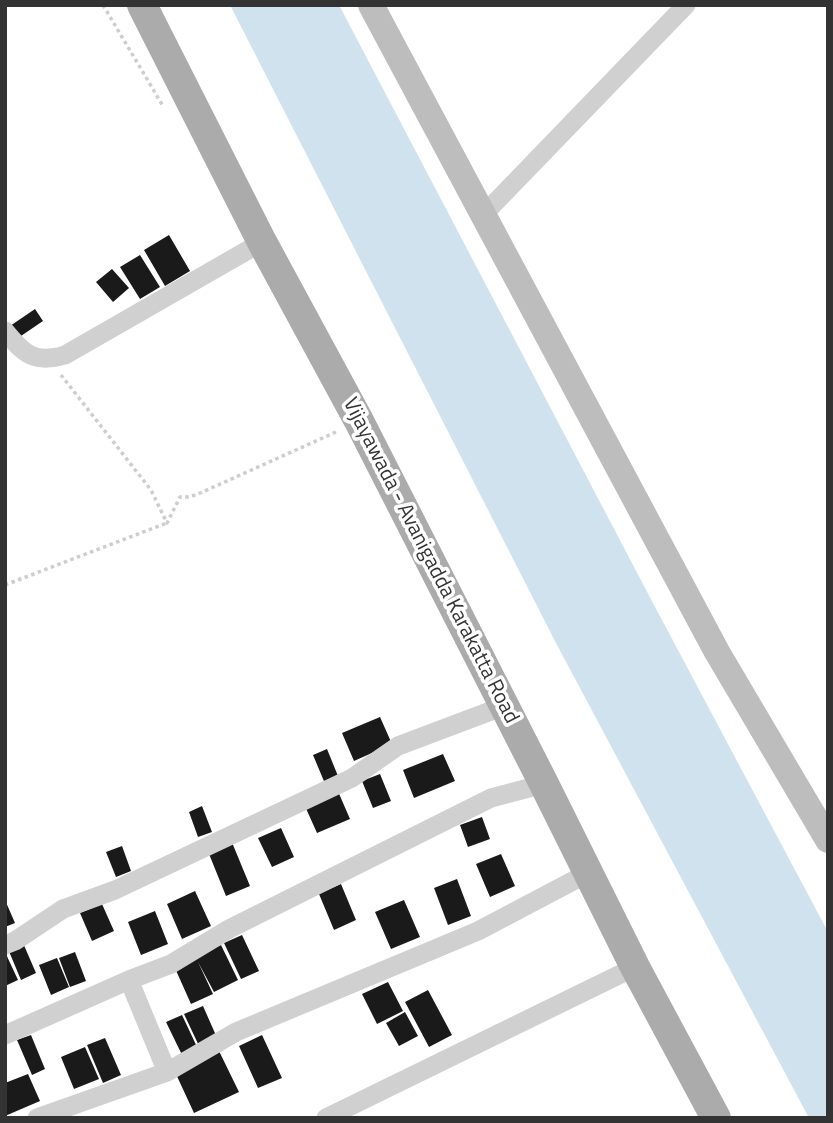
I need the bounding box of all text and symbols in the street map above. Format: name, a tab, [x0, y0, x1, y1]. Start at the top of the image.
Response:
street label: Vijayawada - Avanigadda Karakatta Road	[337, 394, 523, 728]

